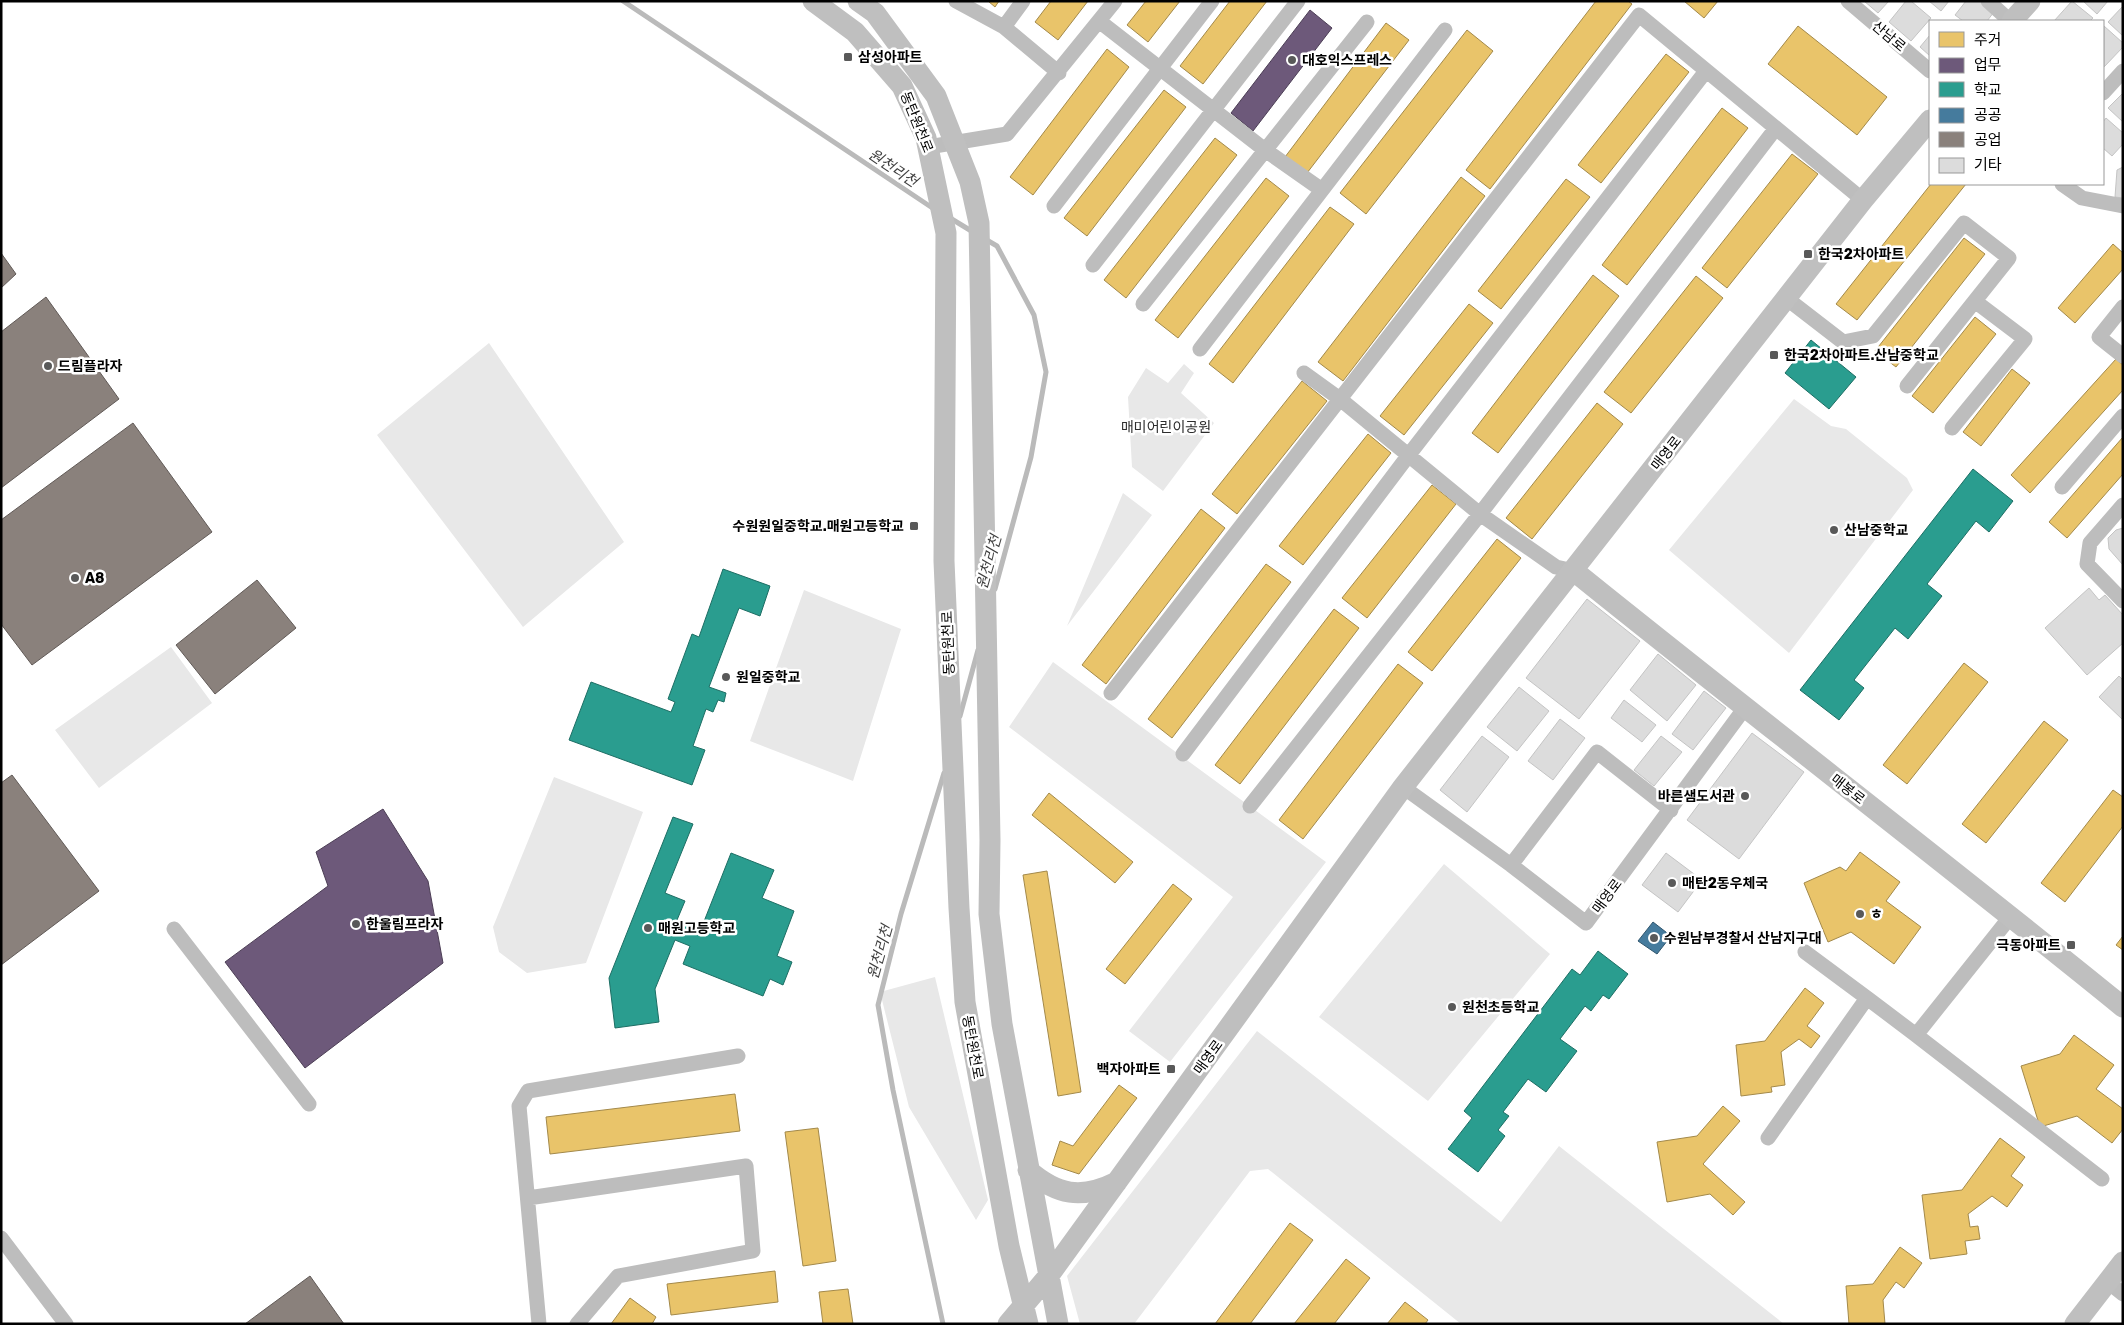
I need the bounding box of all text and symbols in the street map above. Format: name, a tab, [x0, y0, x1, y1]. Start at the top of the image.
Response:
street label: 산남로	[1868, 17, 1909, 55]
legend	[1929, 20, 2104, 185]
text: 주거	[1974, 31, 2002, 49]
place label: 삼성아파트	[858, 49, 923, 66]
marker: 삼성아파트	[842, 51, 854, 63]
place label: 대호익스프레스	[1302, 52, 1392, 69]
marker: 대호익스프레스	[1286, 54, 1298, 66]
text: 업무	[1974, 56, 2002, 74]
text: 학교	[1974, 81, 2002, 99]
street label: 동탄원천로	[897, 89, 937, 155]
text: 공공	[1974, 106, 2002, 124]
text: 공업	[1974, 131, 2002, 149]
water label: 원천리천	[865, 145, 923, 192]
text: 기타	[1974, 156, 2002, 174]
place label: 한국2차아파트	[1818, 246, 1904, 263]
marker: 한국2차아파트	[1802, 248, 1814, 260]
place label: 한국2차아파트.산남중학교	[1784, 347, 1939, 364]
marker: 한국2차아파트.산남중학교	[1768, 349, 1780, 361]
place label: 드림플라자	[58, 358, 123, 375]
marker: 드림플라자	[42, 360, 54, 372]
park label: 매미어린이공원	[1121, 419, 1211, 436]
street label: 매영로	[1648, 433, 1685, 474]
place label: 수원원일중학교.매원고등학교	[733, 518, 904, 535]
marker: 수원원일중학교.매원고등학교	[908, 520, 920, 532]
place label: 산남중학교	[1844, 522, 1909, 539]
marker: 산남중학교	[1828, 524, 1840, 536]
water label: 원천리천	[973, 531, 1006, 591]
place label: A8	[85, 570, 105, 587]
marker: A8	[69, 572, 81, 584]
street label: 동탄원천로	[939, 610, 958, 675]
place label: 원일중학교	[736, 669, 801, 686]
marker: 원일중학교	[720, 671, 732, 683]
street label: 매봉로	[1827, 771, 1868, 808]
place label: 바른샘도서관	[1658, 788, 1735, 805]
marker: 바른샘도서관	[1739, 790, 1751, 802]
place label: 매탄2동우체국	[1682, 875, 1768, 892]
street label: 매영로	[1589, 876, 1626, 917]
marker: 매탄2동우체국	[1666, 877, 1678, 889]
place label: ㅎ	[1870, 906, 1883, 923]
marker: ㅎ	[1854, 908, 1866, 920]
place label: 한울림프라자	[366, 916, 443, 933]
marker: 한울림프라자	[350, 918, 362, 930]
place label: 매원고등학교	[658, 920, 735, 937]
water label: 원천리천	[864, 921, 897, 981]
marker: 매원고등학교	[642, 922, 654, 934]
place label: 수원남부경찰서 산남지구대	[1664, 930, 1822, 947]
marker: 수원남부경찰서 산남지구대	[1648, 932, 1660, 944]
place label: 극동아파트	[1997, 937, 2061, 954]
marker: 극동아파트	[2065, 939, 2077, 951]
place label: 원천초등학교	[1462, 999, 1539, 1016]
marker: 원천초등학교	[1446, 1001, 1458, 1013]
street label: 동탄원천로	[959, 1014, 986, 1080]
street label: 매영로	[1190, 1037, 1227, 1078]
place label: 백자아파트	[1097, 1061, 1161, 1078]
marker: 백자아파트	[1165, 1063, 1177, 1075]

